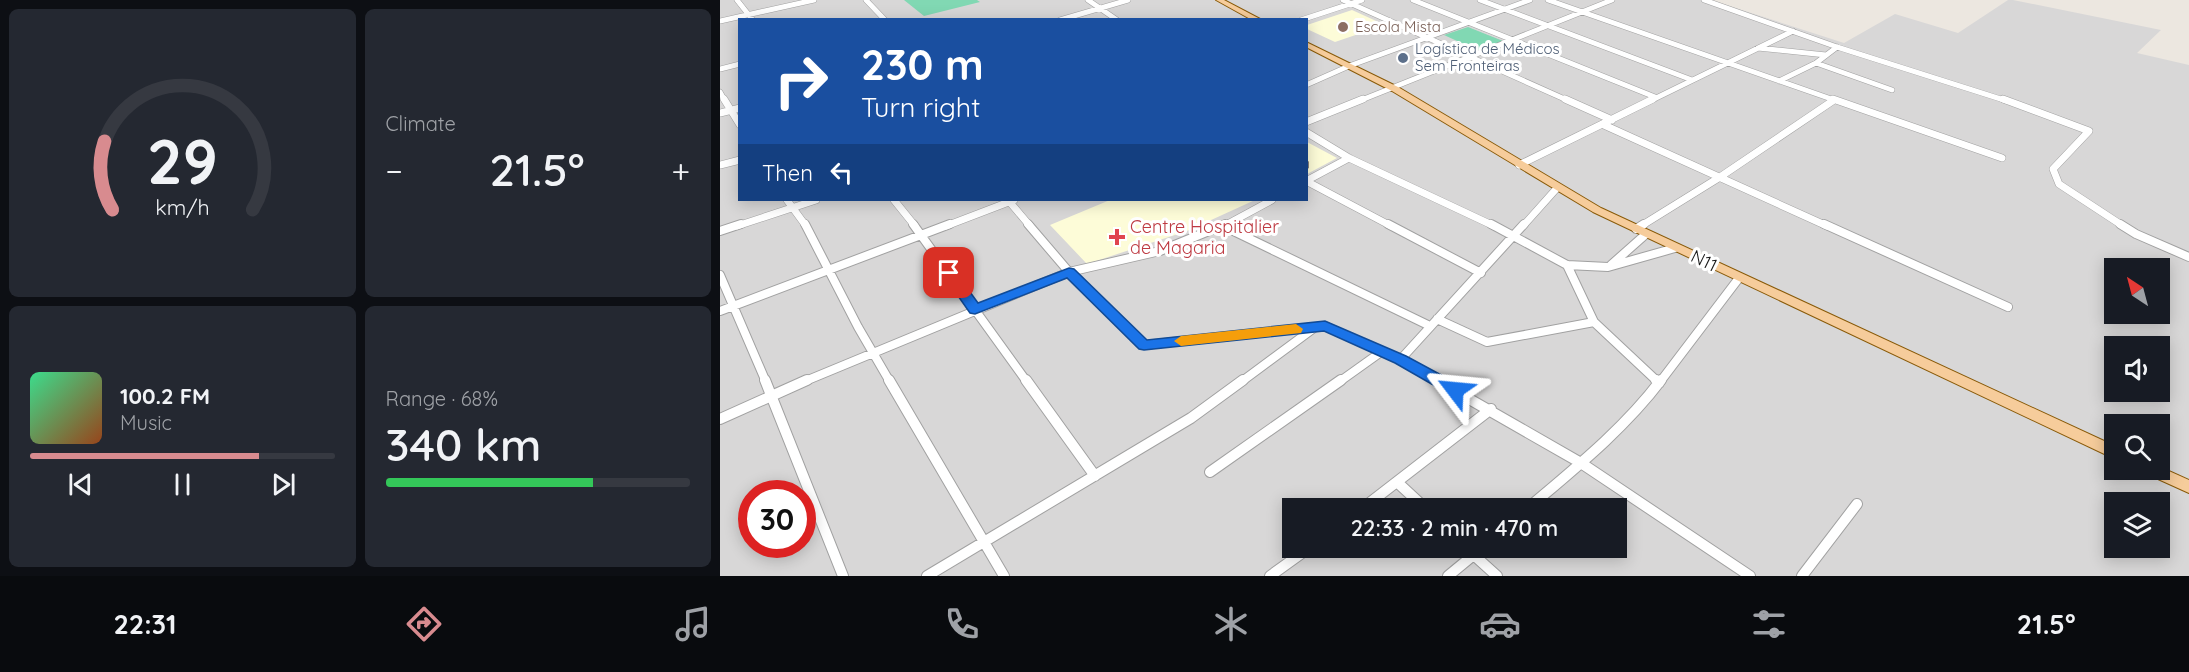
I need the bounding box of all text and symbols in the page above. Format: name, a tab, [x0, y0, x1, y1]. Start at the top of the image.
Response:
place label: Escola Mista	[1355, 17, 1441, 36]
marker: Escola Mista	[1336, 20, 1350, 34]
text: 230 m	[861, 38, 984, 91]
place label: Logística de Médicos Sem Fronteiras	[1415, 39, 1560, 75]
icon: right	[762, 42, 840, 120]
marker: Logística de Médicos Sem Fronteiras	[1396, 51, 1410, 65]
text: Turn right	[861, 90, 980, 124]
text: Climate	[386, 111, 456, 136]
text: 29	[147, 122, 218, 200]
text: 21.5°	[490, 141, 585, 197]
text: −	[386, 150, 403, 191]
text: +	[671, 150, 690, 191]
icon: left	[825, 156, 858, 189]
text: Then	[762, 159, 813, 187]
text: km/h	[155, 194, 209, 220]
place label: Centre Hospitalier de Magaria	[1130, 215, 1279, 259]
marker: Centre Hospitalier de Magaria	[1108, 228, 1126, 246]
street label: N11	[1687, 244, 1721, 277]
pin	[923, 247, 974, 298]
icon: arrive	[932, 256, 965, 289]
north arrow	[2104, 258, 2170, 324]
map controls	[2104, 258, 2170, 558]
button: sound	[2104, 336, 2170, 402]
position arrow	[1423, 358, 1487, 422]
text: 100.2 FM	[120, 382, 210, 410]
text: Range · 68%	[386, 386, 498, 411]
text: Music	[120, 410, 172, 435]
button: search	[2104, 414, 2170, 480]
text: 340 km	[386, 416, 541, 472]
icon: previous	[64, 468, 97, 501]
icon: pause	[166, 468, 199, 501]
icon: next	[267, 468, 300, 501]
speed limit sign: 30	[738, 480, 816, 558]
button: layers	[2104, 492, 2170, 558]
text: 22:33 · 2 min · 470 m	[1351, 514, 1558, 542]
icon: directions	[403, 603, 445, 645]
icon: music	[672, 603, 714, 645]
icon: phone	[941, 603, 983, 645]
icon: climate	[1210, 603, 1252, 645]
icon: car	[1479, 603, 1521, 645]
icon: filters	[1748, 603, 1790, 645]
text: 22:31	[113, 607, 177, 641]
text: 21.5°	[2017, 607, 2076, 641]

